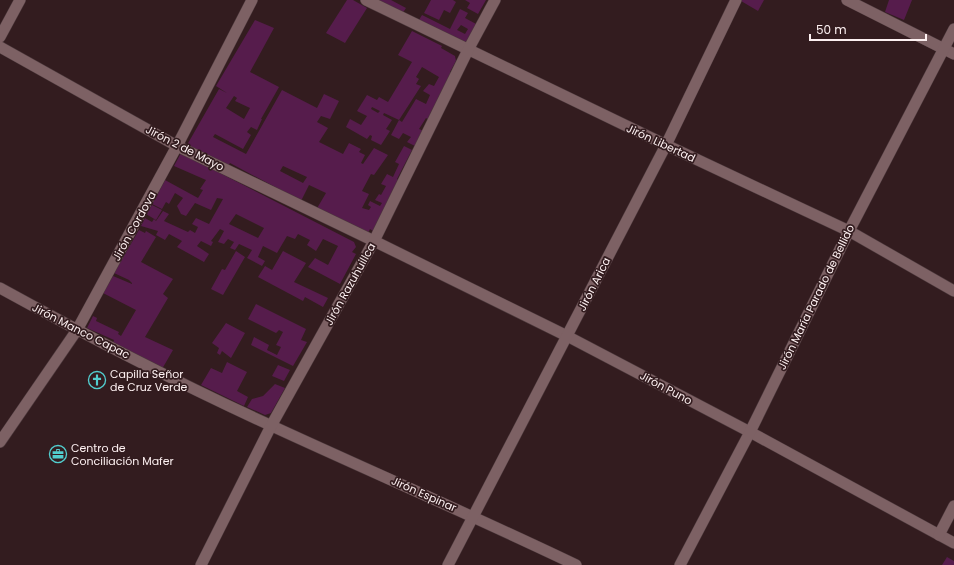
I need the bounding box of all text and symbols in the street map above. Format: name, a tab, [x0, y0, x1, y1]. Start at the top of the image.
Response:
scale bar	[810, 16, 926, 42]
text: 50 m	[816, 21, 847, 38]
street label: Jirón Libertad	[624, 120, 698, 166]
street label: Jirón 2 de Mayo	[143, 121, 227, 175]
street label: Jirón Cordova	[108, 188, 160, 264]
street label: Jirón María Parado de Bellido	[774, 222, 858, 372]
street label: Jirón Razuhuillca	[321, 240, 379, 328]
street label: Jirón Arica	[574, 255, 614, 313]
street label: Jirón Manco Capac	[29, 299, 133, 363]
place label: Capilla Señor de Cruz Verde	[110, 366, 188, 395]
street label: Jirón Puno	[637, 368, 695, 408]
church icon: Capilla Señor de Cruz Verde	[87, 370, 107, 390]
place label: Centro de Conciliación Mafer	[71, 440, 174, 469]
office icon: Centro de Conciliación Mafer	[48, 444, 68, 464]
street label: Jirón Espinar	[389, 473, 459, 515]

